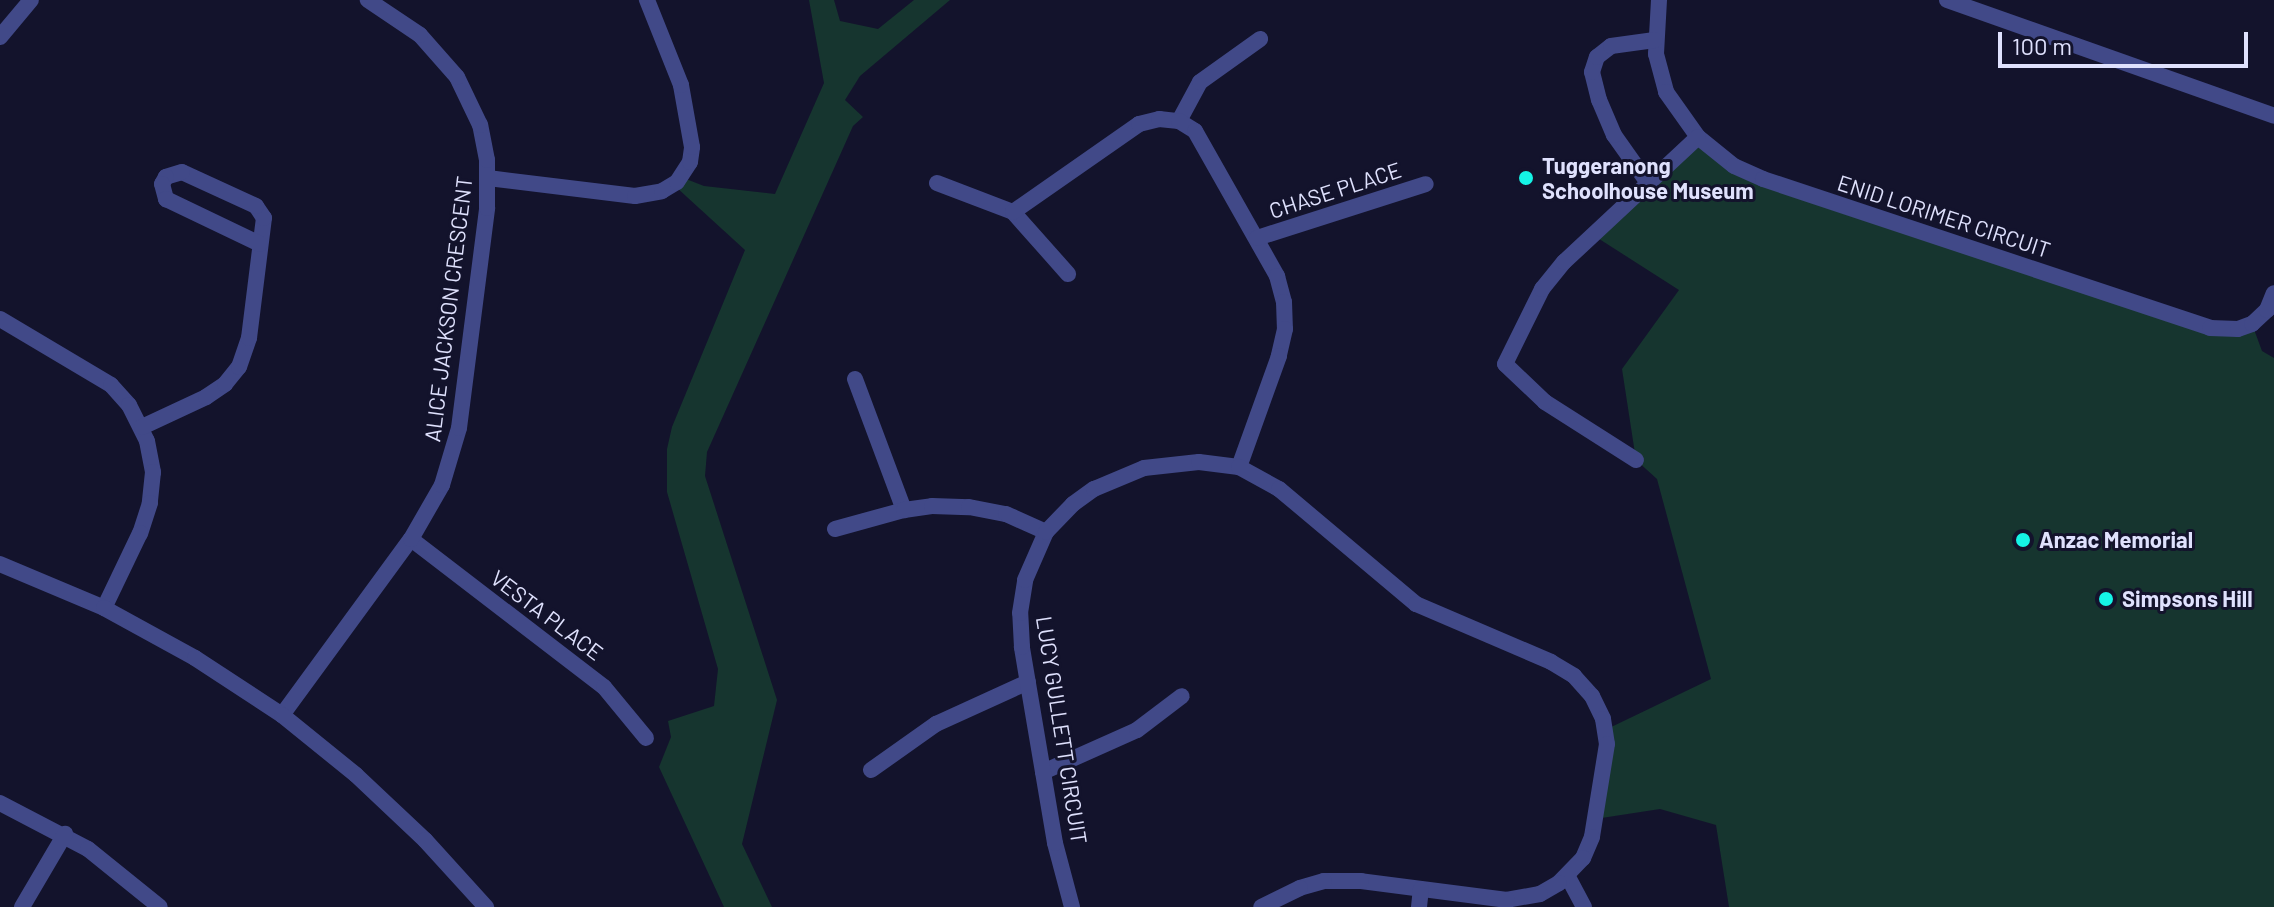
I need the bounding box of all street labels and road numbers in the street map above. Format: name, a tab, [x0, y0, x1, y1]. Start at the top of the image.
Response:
street label: CHASE PLACE	[1266, 156, 1404, 224]
street label: ENID LORIMER CIRCUIT	[1834, 169, 2054, 263]
street label: ALICE JACKSON CRESCENT	[419, 175, 477, 443]
street label: VESTA PLACE	[486, 564, 608, 666]
street label: LUCY GULLETT CIRCUIT	[1031, 614, 1093, 846]

